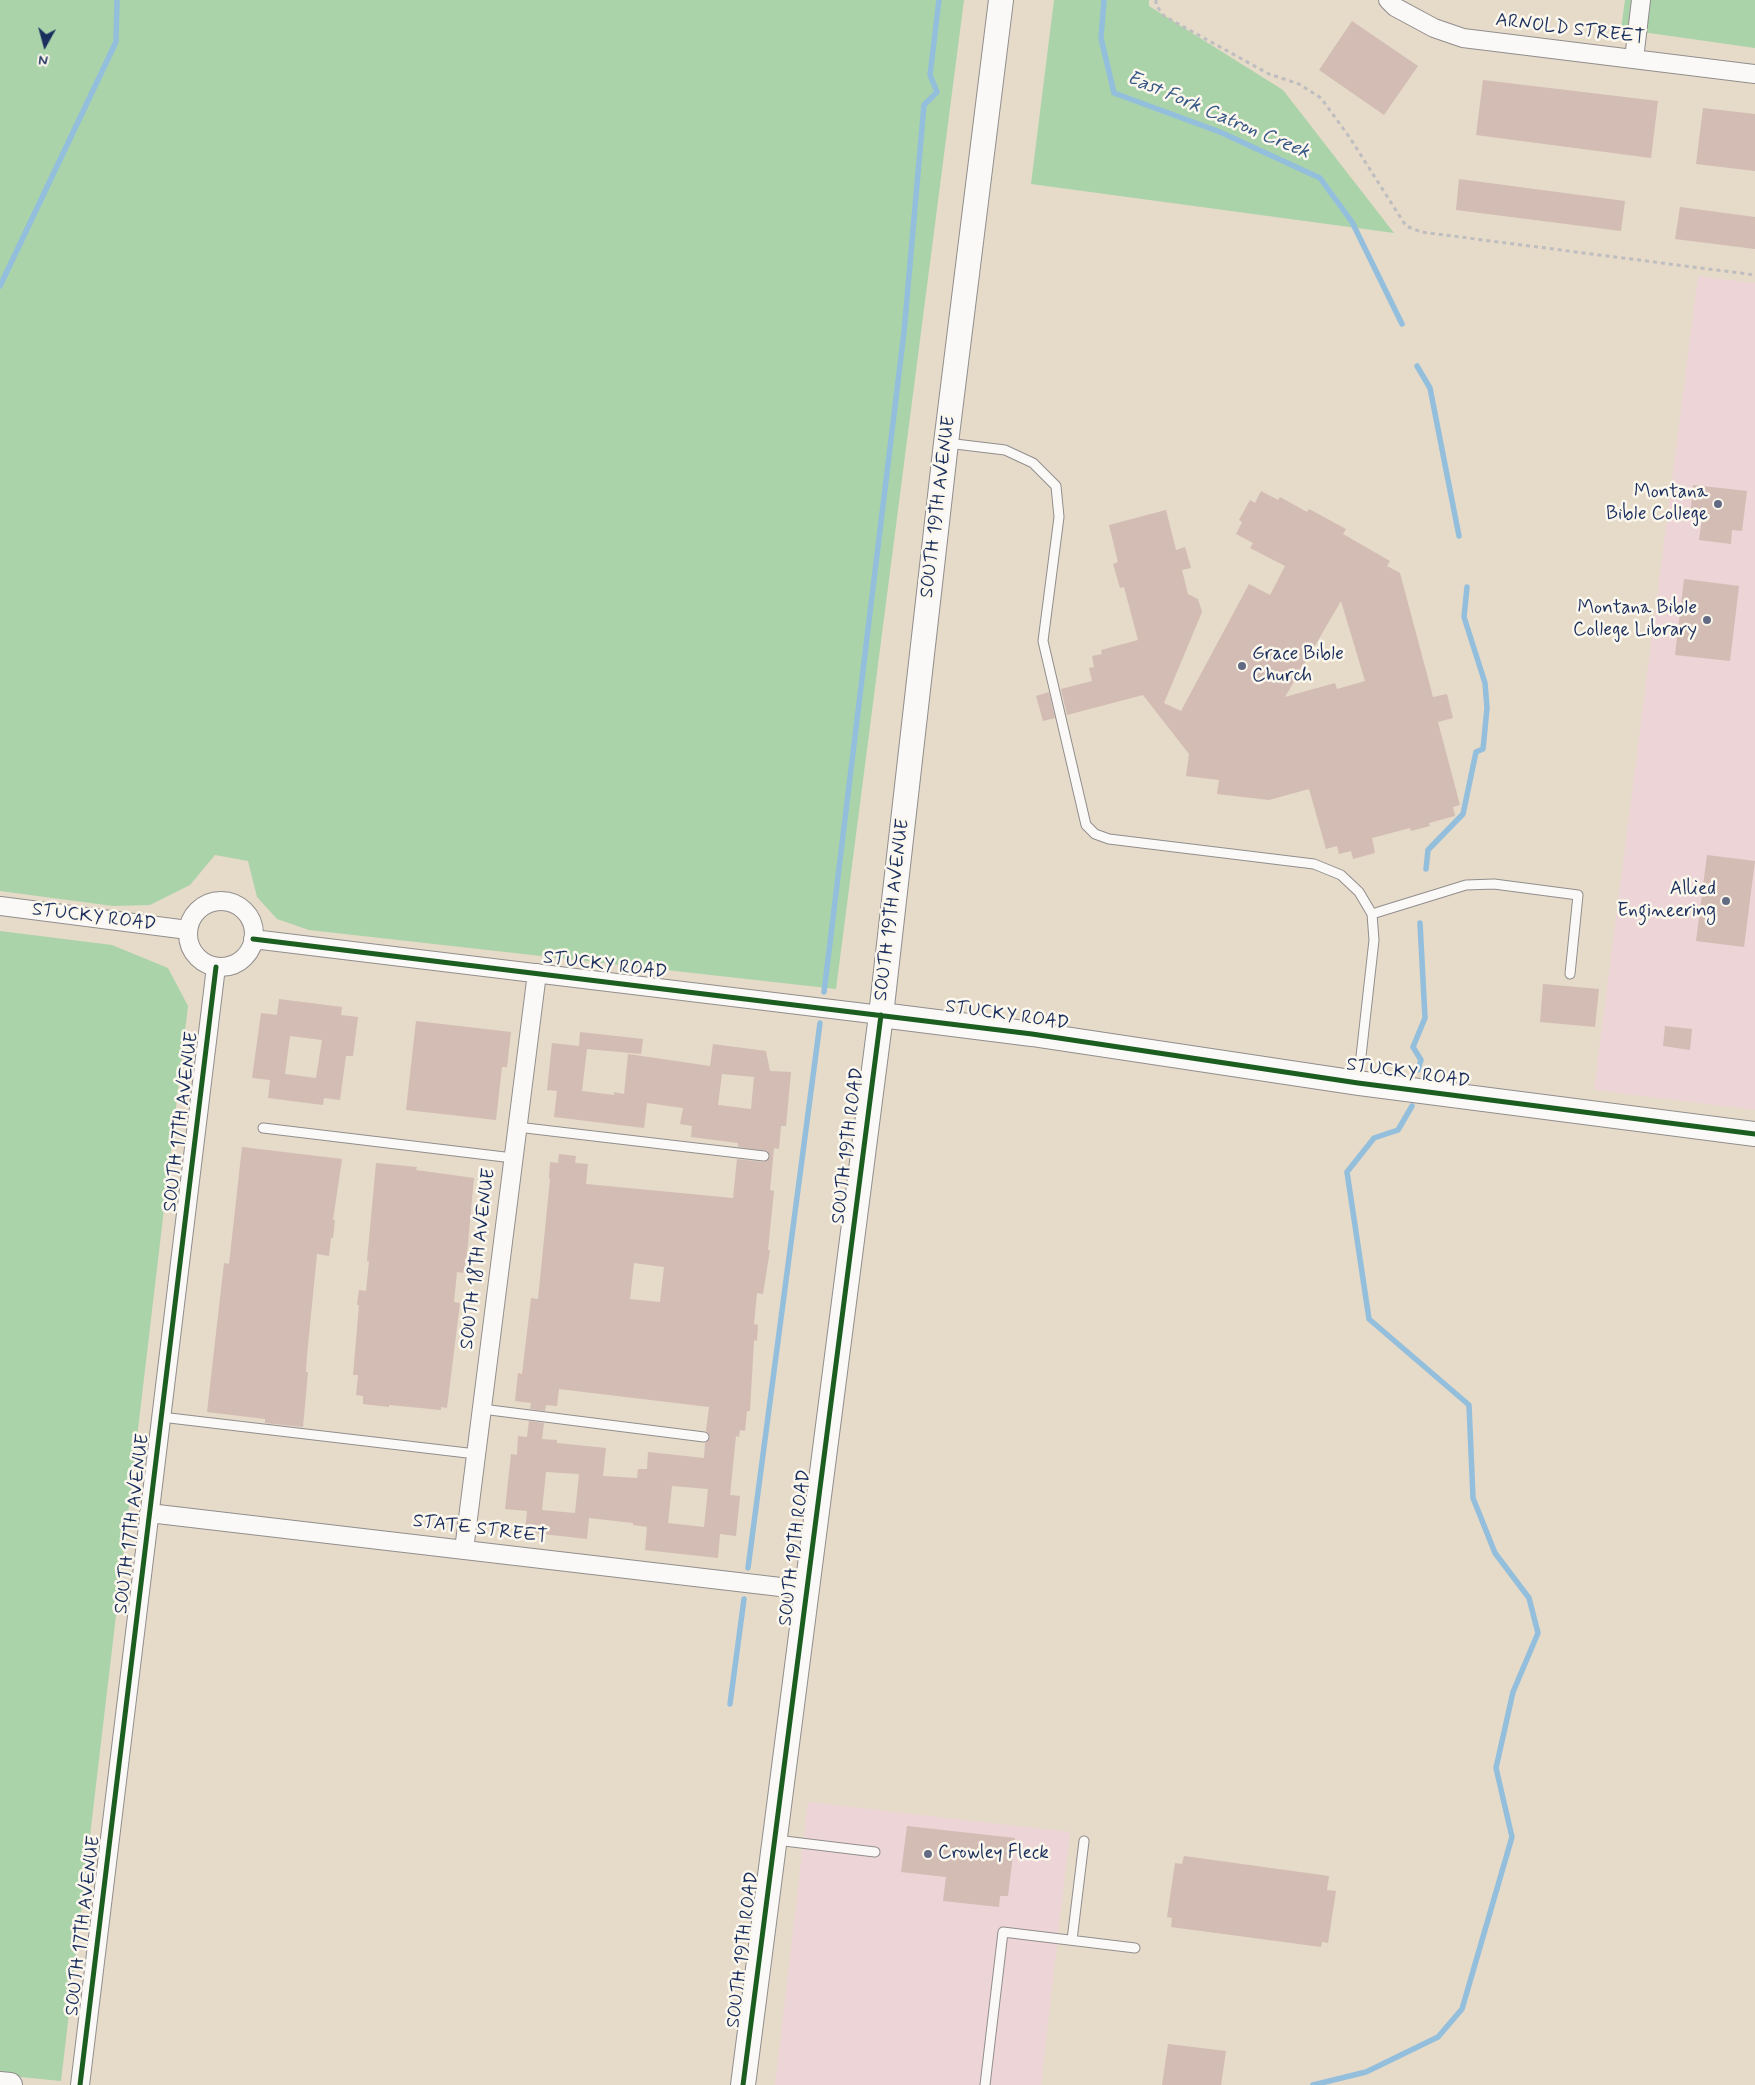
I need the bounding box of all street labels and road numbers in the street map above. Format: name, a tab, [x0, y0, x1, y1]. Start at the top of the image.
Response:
street label: ARNOLD STREET	[1494, 10, 1646, 50]
street label: SOUTH 19TH AVENUE	[917, 415, 961, 599]
street label: SOUTH 19TH AVENUE	[871, 818, 915, 1002]
street label: STUCKY ROAD	[31, 899, 157, 937]
street label: STUCKY ROAD	[542, 947, 668, 985]
street label: STUCKY ROAD	[944, 996, 1070, 1036]
street label: SOUTH 17TH AVENUE	[160, 1031, 204, 1213]
street label: STUCKY ROAD	[1345, 1054, 1471, 1094]
street label: SOUTH 19TH ROAD	[828, 1066, 870, 1226]
street label: SOUTH 18TH AVENUE	[457, 1167, 501, 1351]
street label: SOUTH 17TH AVENUE	[111, 1433, 155, 1615]
street label: SOUTH 19TH ROAD	[775, 1468, 817, 1628]
street label: STATE STREET	[411, 1510, 549, 1550]
street label: SOUTH 17TH AVENUE	[62, 1835, 106, 2017]
street label: SOUTH 19TH ROAD	[723, 1870, 765, 2030]

